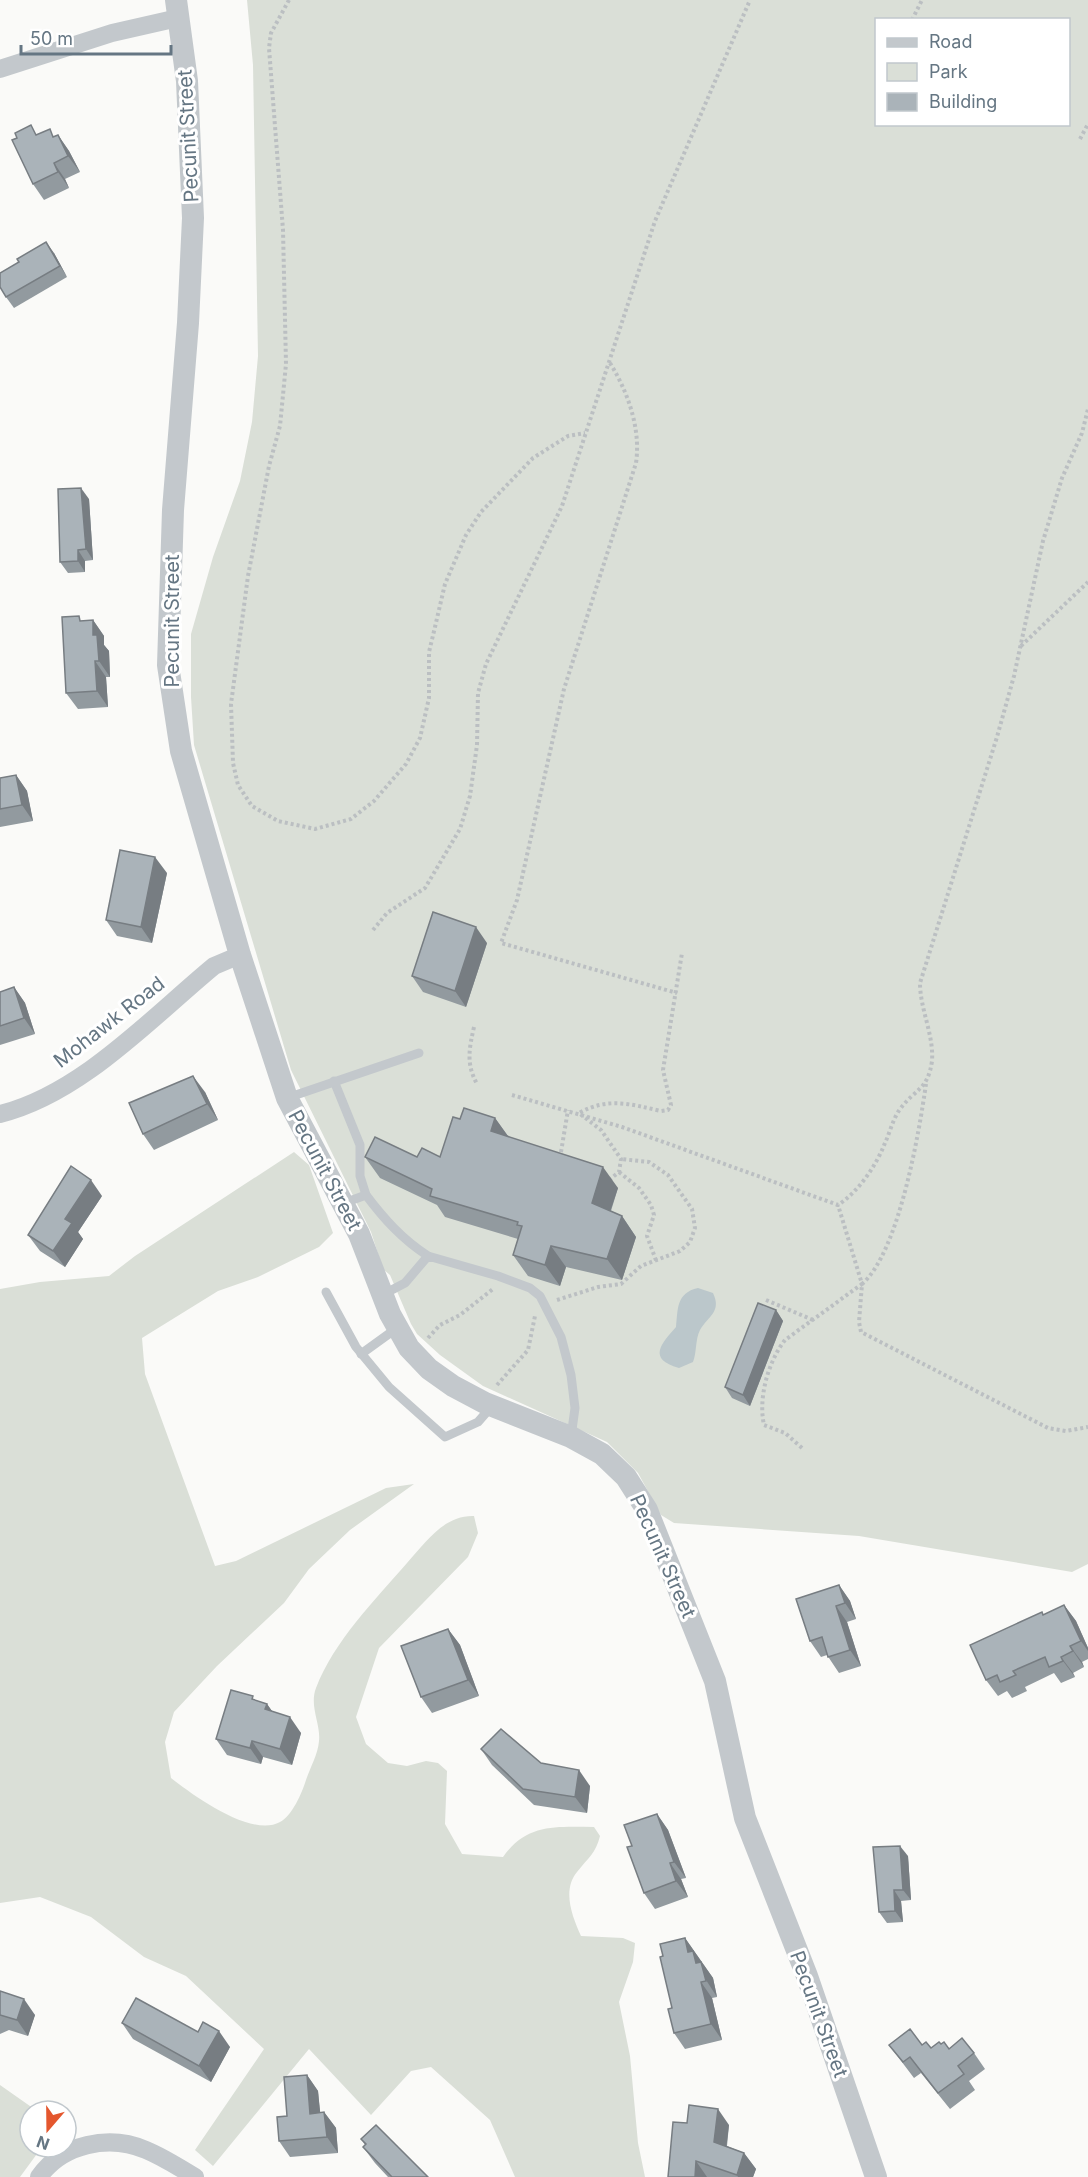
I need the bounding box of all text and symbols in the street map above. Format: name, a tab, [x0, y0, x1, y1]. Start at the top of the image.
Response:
scale bar	[21, 18, 171, 56]
legend	[875, 18, 1070, 126]
text: 50 m	[30, 28, 73, 49]
text: Road	[929, 31, 972, 52]
text: Park	[929, 61, 968, 82]
street label: Pecunit Street	[173, 69, 203, 203]
text: Building	[929, 91, 997, 112]
street label: Pecunit Street	[160, 554, 184, 687]
street label: Mohawk Road	[49, 971, 169, 1073]
street label: Pecunit Street	[283, 1106, 367, 1235]
street label: Pecunit Street	[625, 1490, 701, 1622]
street label: Pecunit Street	[785, 1947, 853, 2081]
north arrow	[18, 2099, 78, 2159]
text: N	[34, 2132, 52, 2155]

